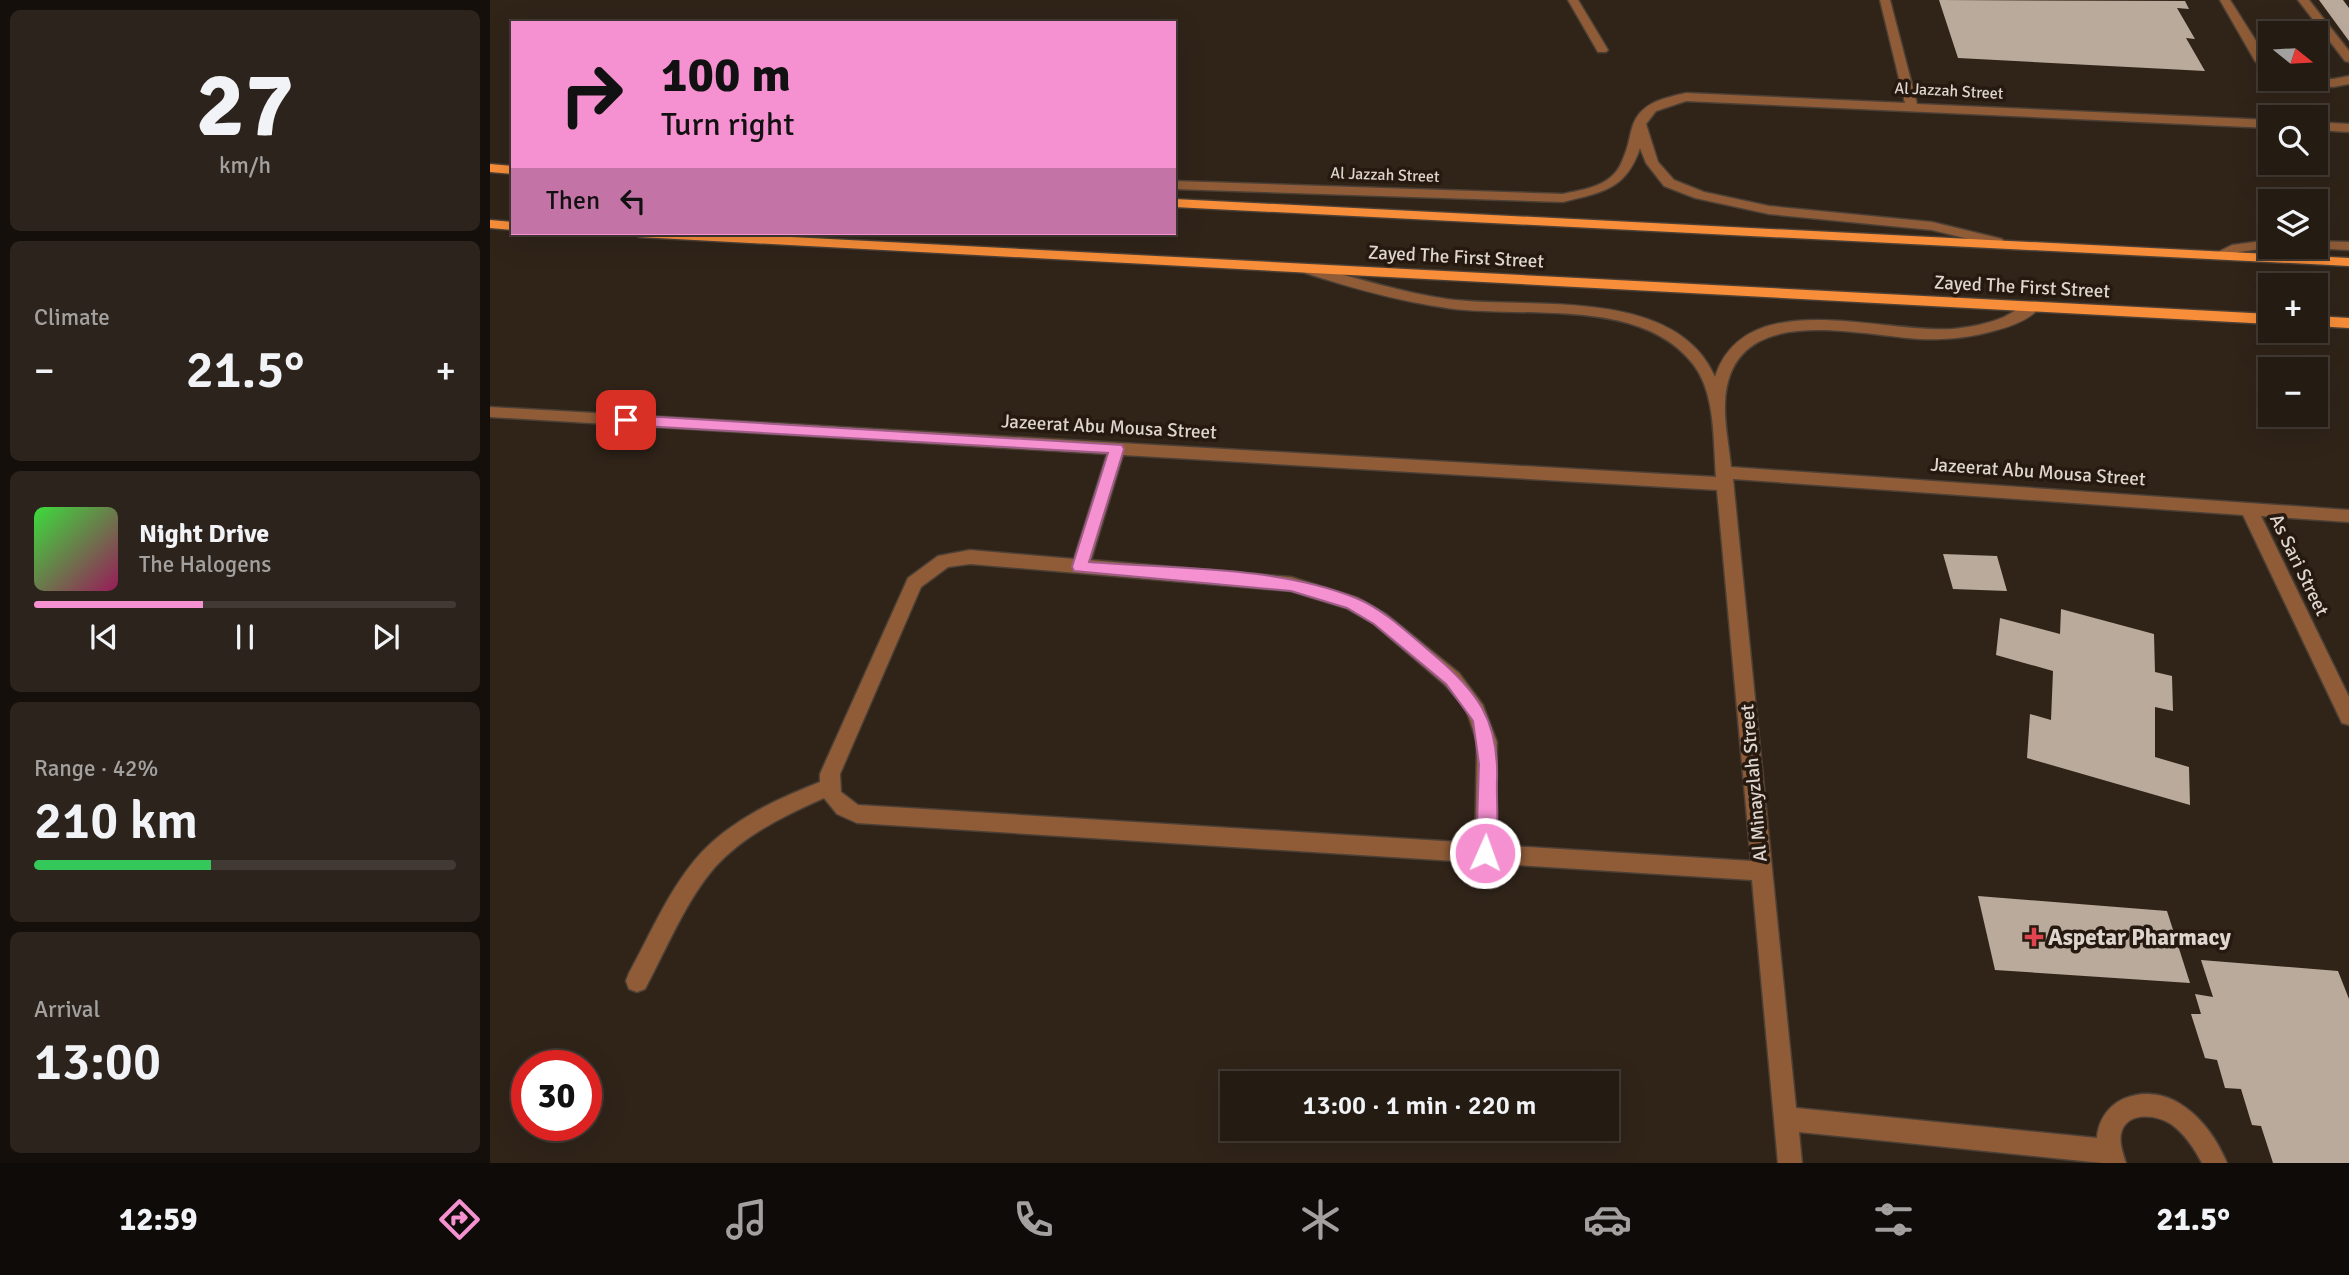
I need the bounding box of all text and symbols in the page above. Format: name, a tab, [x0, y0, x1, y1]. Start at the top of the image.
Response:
north arrow	[2258, 21, 2328, 91]
map controls	[2258, 21, 2328, 427]
text: 100 m	[661, 45, 791, 105]
text: 27	[196, 49, 294, 162]
icon: right	[546, 49, 637, 140]
street label: Al Jazzah Street	[1894, 78, 2004, 104]
text: Turn right	[661, 105, 794, 144]
button: search	[2258, 105, 2328, 175]
text: km/h	[219, 151, 271, 180]
street label: Al Jazzah Street	[1330, 163, 1440, 187]
icon: left	[614, 182, 652, 220]
text: Then	[546, 185, 600, 217]
button: layers	[2258, 189, 2328, 259]
street label: Zayed The First Street	[1367, 240, 1545, 274]
street label: Zayed The First Street	[1933, 270, 2111, 304]
button: +	[2258, 273, 2328, 343]
text: Climate	[34, 303, 110, 332]
text: 21.5°	[186, 338, 304, 402]
text: −	[34, 347, 55, 394]
text: +	[435, 347, 456, 394]
button: −	[2258, 357, 2328, 427]
pin	[596, 390, 656, 450]
icon: arrive	[607, 401, 645, 439]
street label: Jazeerat Abu Mousa Street	[1001, 409, 1218, 445]
street label: Jazeerat Abu Mousa Street	[1930, 453, 2147, 492]
street label: As Sari Street	[2264, 510, 2334, 620]
text: Night Drive	[139, 518, 269, 550]
text: The Halogens	[139, 550, 271, 579]
icon: previous	[85, 618, 123, 656]
icon: pause	[226, 618, 264, 656]
icon: next	[367, 618, 405, 656]
street label: Al Minayzlah Street	[1735, 703, 1773, 863]
text: Range · 42%	[34, 754, 158, 783]
text: 210 km	[34, 789, 198, 853]
position arrow	[1448, 816, 1522, 890]
place label: Aspetar Pharmacy	[2048, 923, 2231, 952]
marker: Aspetar Pharmacy	[2026, 929, 2042, 945]
text: Arrival	[34, 995, 100, 1024]
text: 13:00	[34, 1030, 161, 1094]
speed limit sign: 30	[511, 1050, 602, 1141]
text: 13:00 · 1 min · 220 m	[1303, 1090, 1536, 1122]
icon: directions	[435, 1195, 484, 1244]
icon: music	[722, 1195, 771, 1244]
icon: phone	[1009, 1195, 1058, 1244]
icon: climate	[1296, 1195, 1345, 1244]
icon: car	[1583, 1195, 1632, 1244]
icon: filters	[1869, 1195, 1918, 1244]
text: 12:59	[119, 1200, 197, 1239]
text: 21.5°	[2156, 1200, 2230, 1239]

